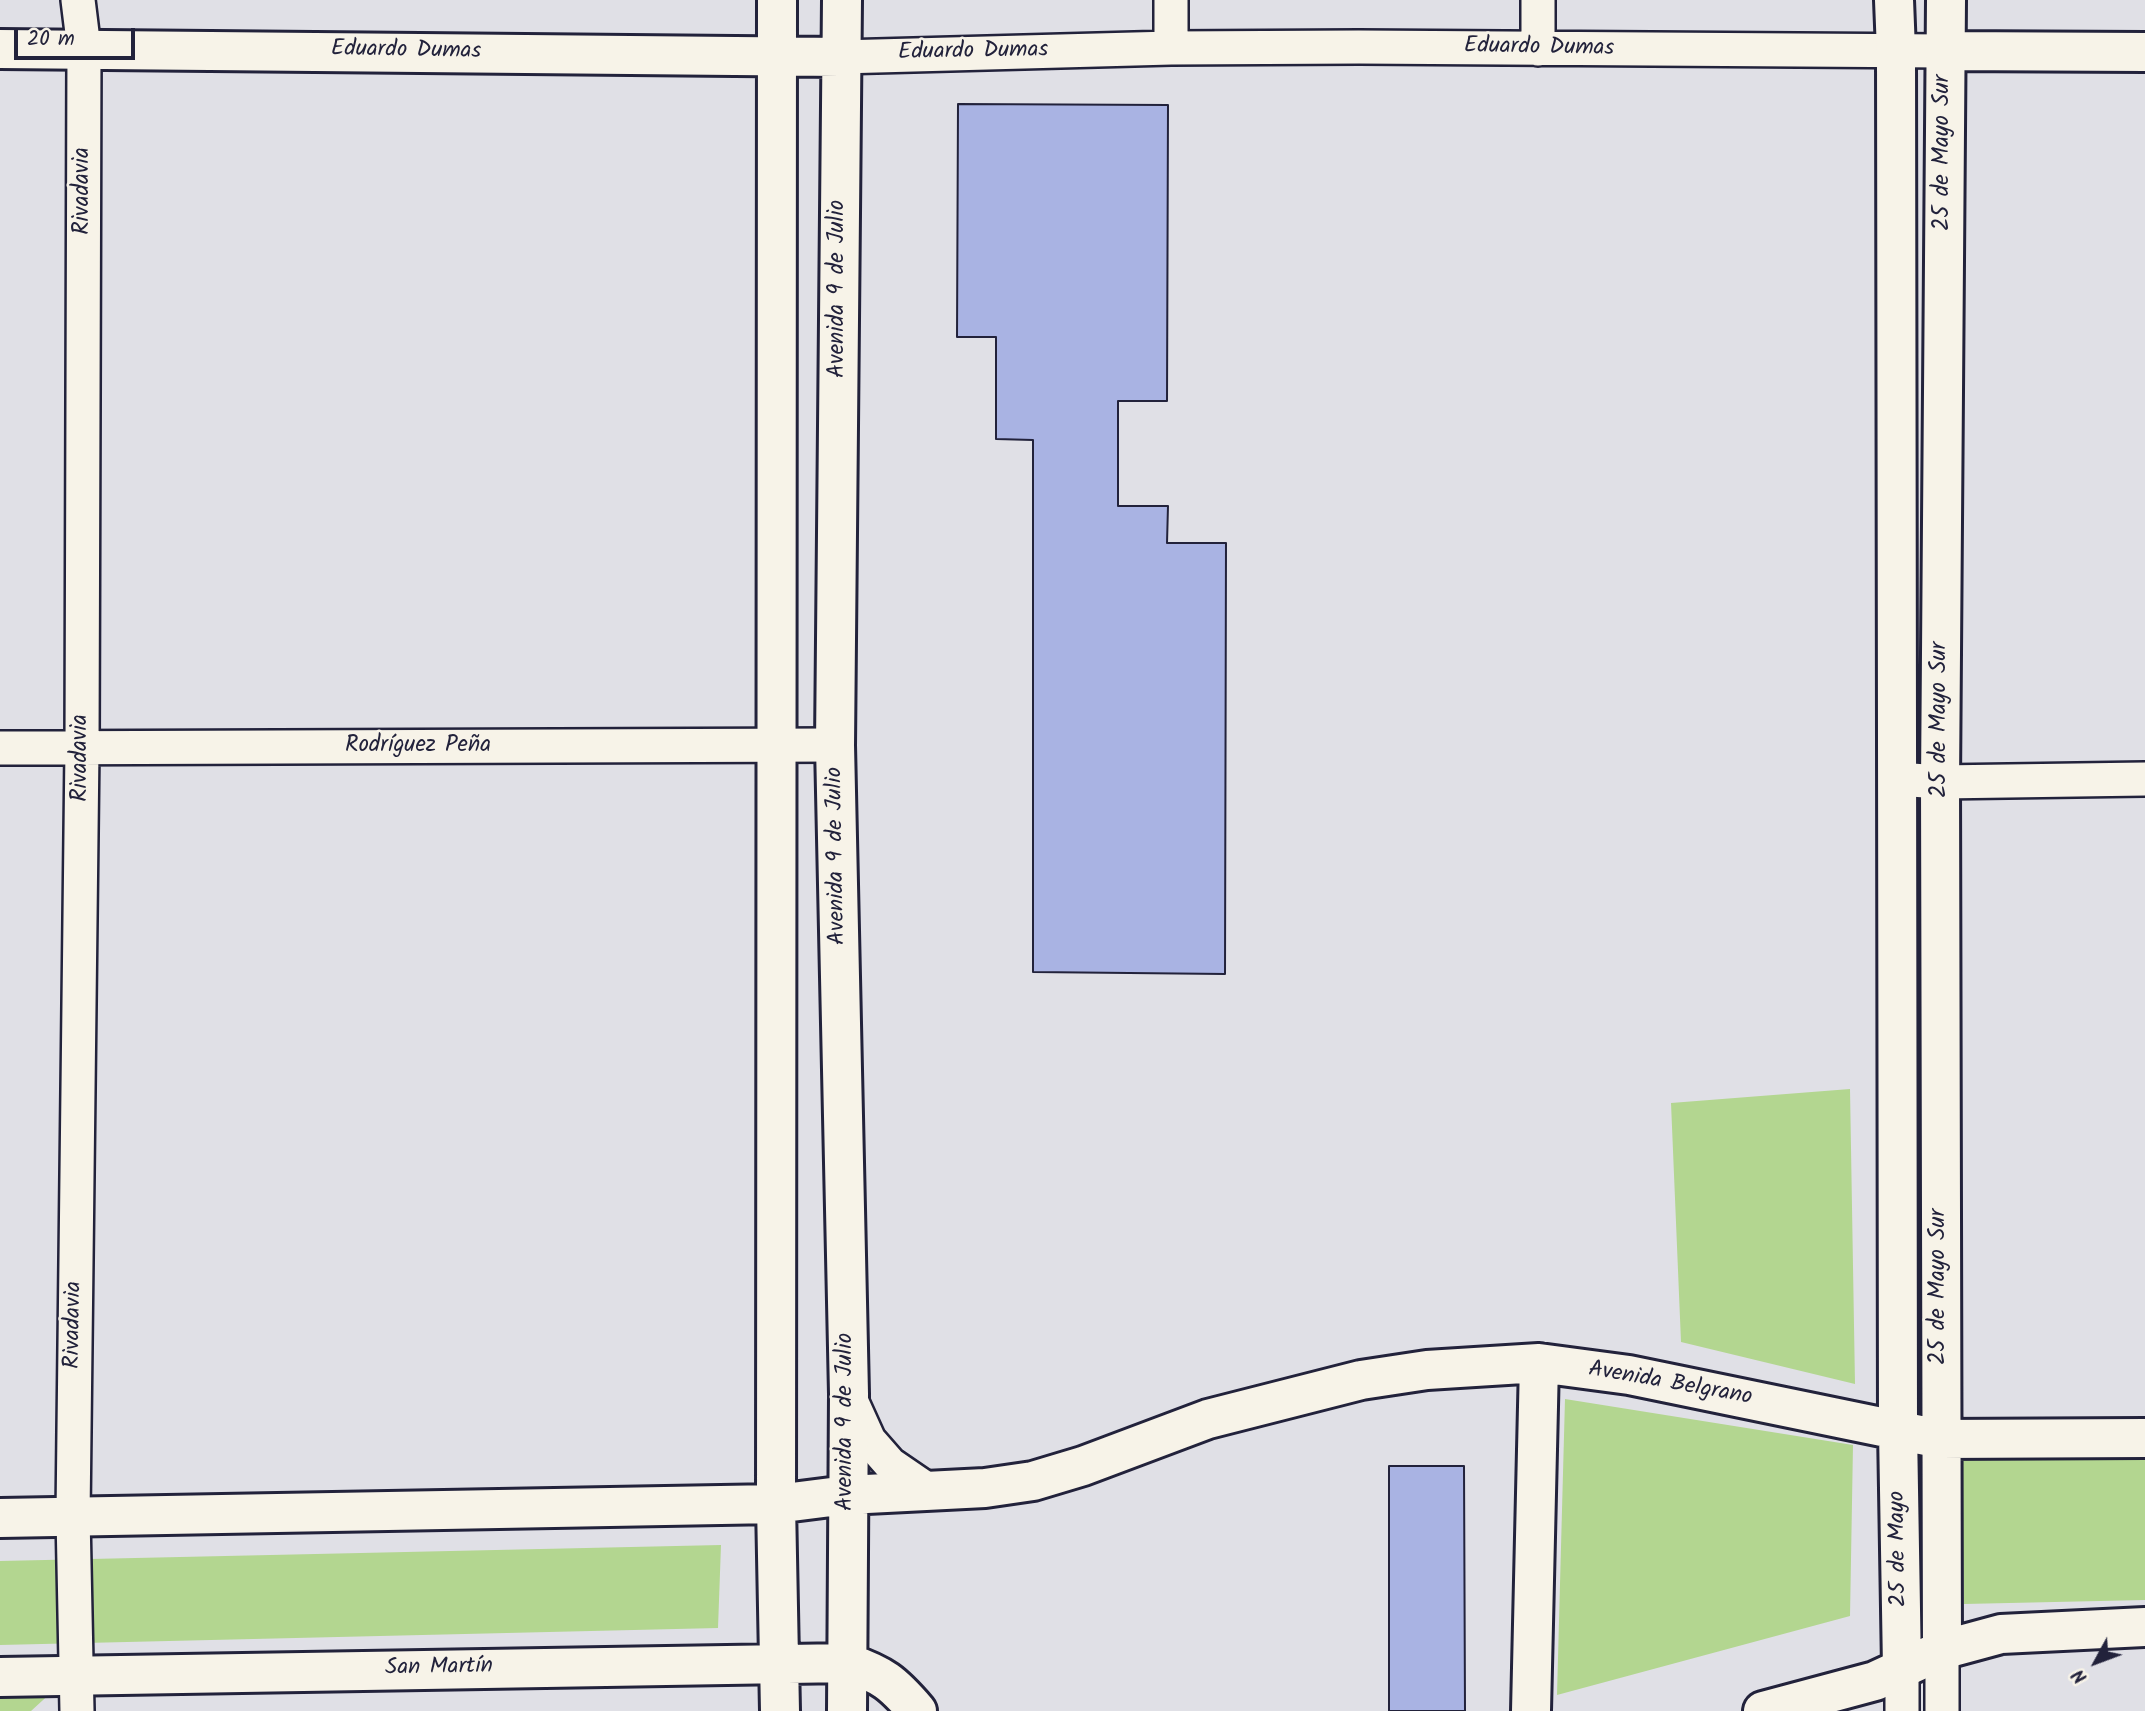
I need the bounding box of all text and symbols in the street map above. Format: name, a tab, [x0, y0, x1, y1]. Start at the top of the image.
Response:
scale bar	[18, 14, 138, 58]
text: 20 m	[27, 23, 75, 56]
street label: Eduardo Dumas	[1464, 34, 1614, 64]
street label: Eduardo Dumas	[331, 37, 481, 67]
street label: Eduardo Dumas	[898, 38, 1048, 68]
street label: 25 de Mayo Sur	[1930, 75, 1958, 231]
street label: Rivadavia	[70, 147, 98, 235]
street label: Avenida 9 de Julio	[825, 200, 853, 378]
street label: 25 de Mayo Sur	[1927, 642, 1955, 798]
street label: Rivadavia	[68, 714, 96, 802]
street label: Rodríguez Peña	[345, 733, 491, 761]
street label: Avenida 9 de Julio	[823, 767, 853, 945]
street label: 25 de Mayo Sur	[1926, 1209, 1954, 1365]
street label: Rivadavia	[60, 1281, 90, 1369]
street label: Avenida 9 de Julio	[833, 1333, 861, 1511]
street label: Avenida Belgrano	[1586, 1357, 1754, 1413]
street label: 25 de Mayo	[1885, 1491, 1915, 1607]
north arrow	[2061, 1627, 2131, 1697]
street label: San Martín	[385, 1654, 493, 1684]
text: N	[2065, 1661, 2095, 1690]

